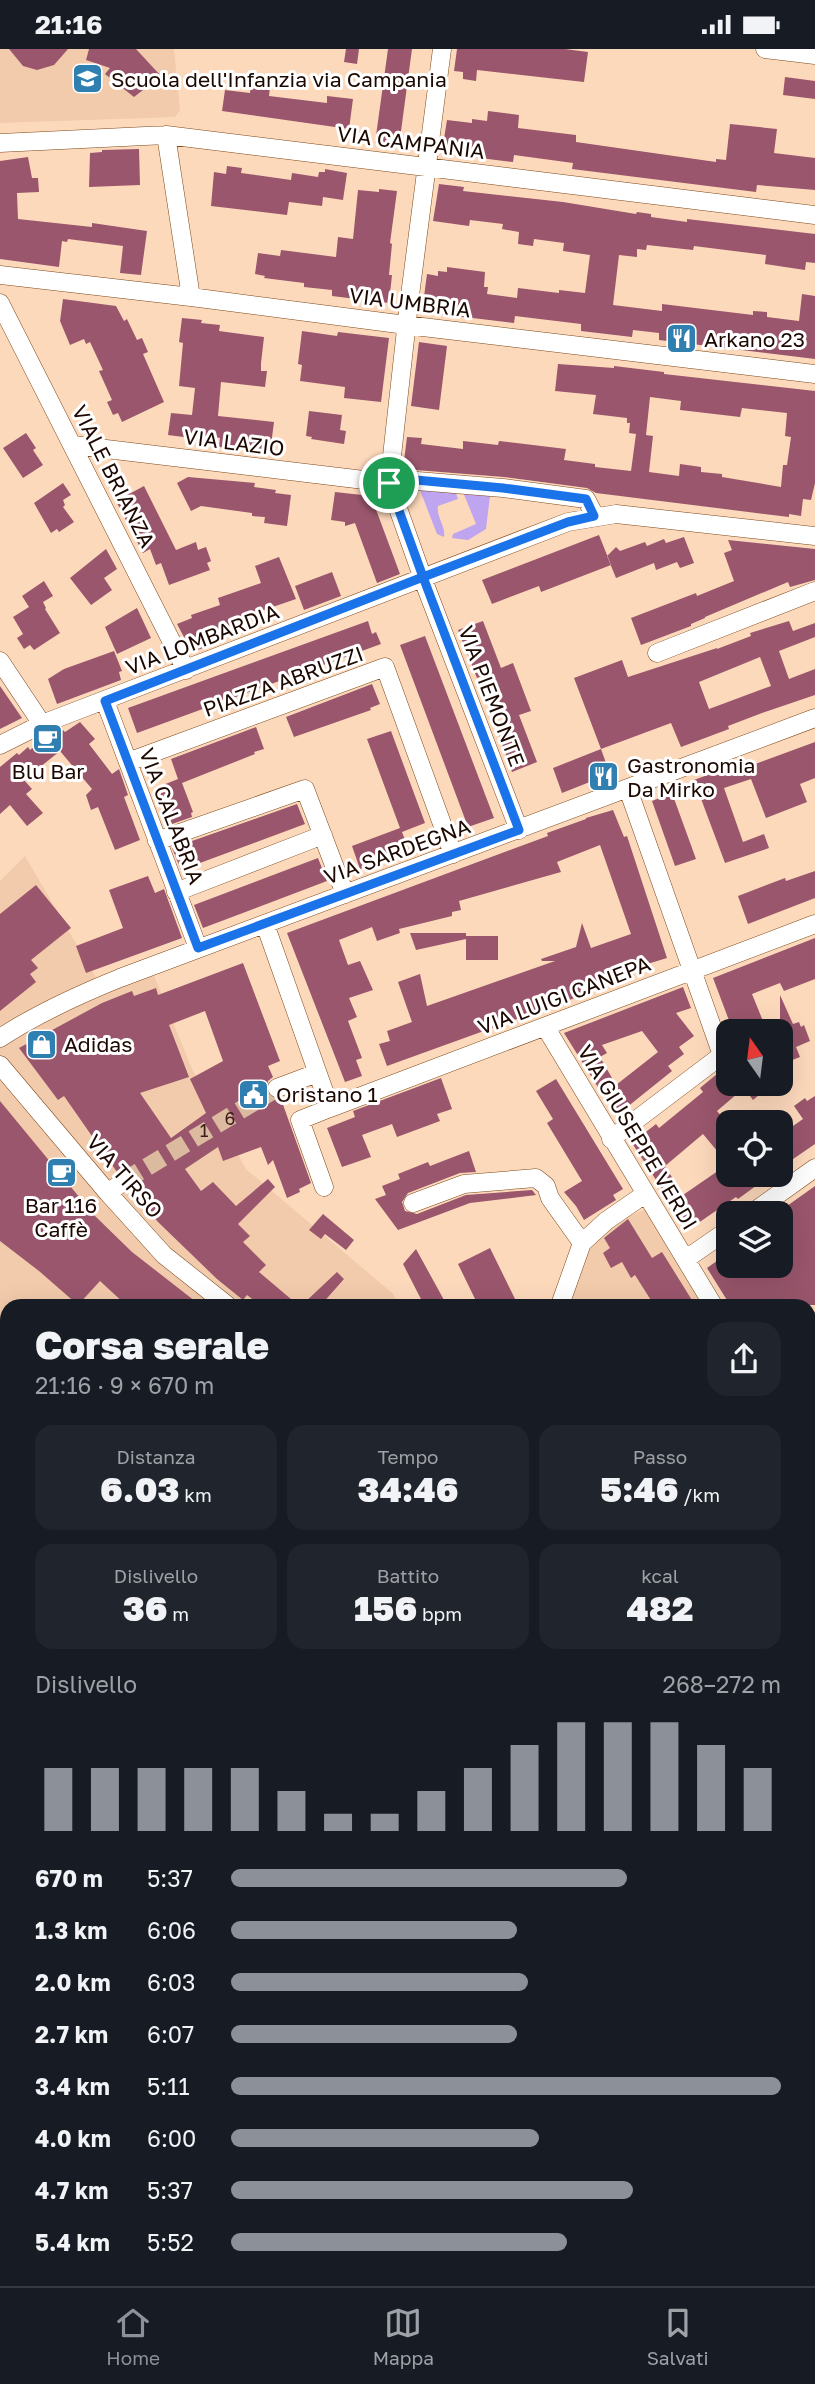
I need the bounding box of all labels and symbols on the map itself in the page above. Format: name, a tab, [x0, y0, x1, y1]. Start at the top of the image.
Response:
school or university icon: Scuola dell'Infanzia via Campania	[71, 62, 105, 96]
place label: Scuola dell'Infanzia via Campania	[111, 66, 447, 92]
street label: VIA CAMPANIA	[336, 120, 486, 164]
street label: VIA UMBRIA	[348, 282, 472, 322]
restaurant icon: Arkano 23	[664, 322, 698, 356]
place label: Arkano 23	[704, 326, 805, 352]
street label: VIALE BRIANZA	[67, 400, 161, 552]
street label: VIA LAZIO	[182, 423, 286, 461]
pin	[359, 453, 419, 513]
street label: VIA LOMBARDIA	[122, 598, 282, 680]
street label: VIA PIEMONTE	[453, 622, 531, 770]
street label: PIAZZA ABRUZZI	[199, 640, 367, 722]
cafe icon: Blu Bar	[31, 722, 65, 756]
street label: VIA CALABRIA	[134, 744, 210, 888]
place label: Gastronomia Da Mirko	[627, 752, 755, 802]
place label: Blu Bar	[12, 758, 84, 784]
restaurant icon: Gastronomia Da Mirko	[587, 760, 621, 794]
street label: VIA SARDEGNA	[320, 812, 474, 890]
street label: VIA LUIGI CANEPA	[474, 950, 654, 1040]
north arrow	[716, 1019, 793, 1095]
shop icon: Adidas	[24, 1027, 58, 1061]
place label: Adidas	[64, 1031, 132, 1057]
street label: VIA GIUSEPPE VERDI	[573, 1040, 703, 1234]
public building icon: Oristano 1	[236, 1077, 270, 1111]
place label: Oristano 1	[276, 1081, 378, 1107]
house number: 6	[225, 1107, 235, 1129]
house number: 1	[200, 1119, 209, 1141]
street label: VIA TIRSO	[81, 1129, 169, 1223]
cafe icon: Bar 116 Caffè	[44, 1156, 78, 1190]
place label: Bar 116 Caffè	[25, 1192, 97, 1242]

